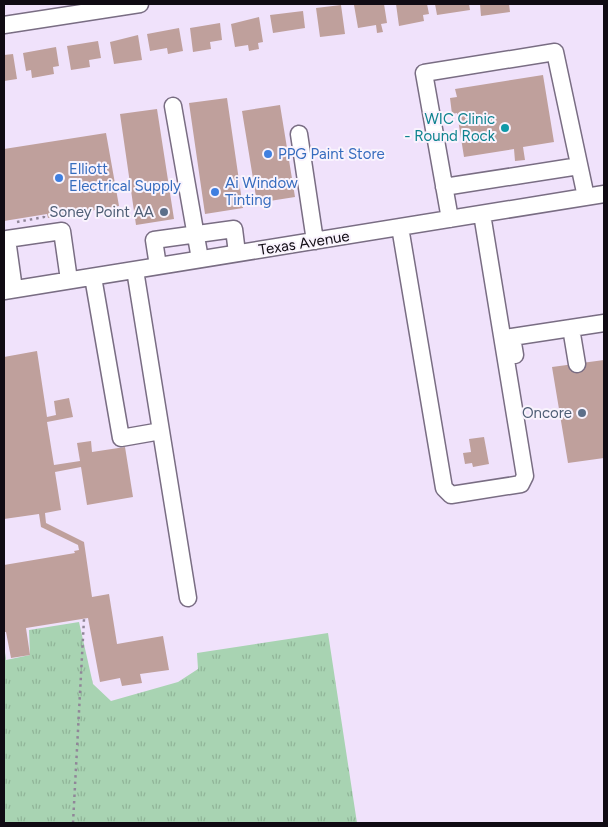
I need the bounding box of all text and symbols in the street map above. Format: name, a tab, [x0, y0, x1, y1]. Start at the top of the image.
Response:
place label: WIC Clinic - Round Rock	[404, 110, 496, 145]
marker: WIC Clinic - Round Rock	[499, 122, 511, 134]
place label: PPG Paint Store	[278, 145, 385, 163]
marker: PPG Paint Store	[262, 148, 274, 160]
place label: Elliott Electrical Supply	[69, 160, 181, 195]
marker: Elliott Electrical Supply	[53, 172, 65, 184]
place label: Ai Window Tinting	[225, 174, 298, 209]
marker: Ai Window Tinting	[209, 186, 221, 198]
place label: Soney Point AA	[49, 203, 154, 221]
marker: Soney Point AA	[158, 206, 170, 218]
street label: Texas Avenue	[257, 227, 351, 259]
place label: Oncore	[522, 404, 572, 422]
marker: Oncore	[576, 407, 588, 419]

